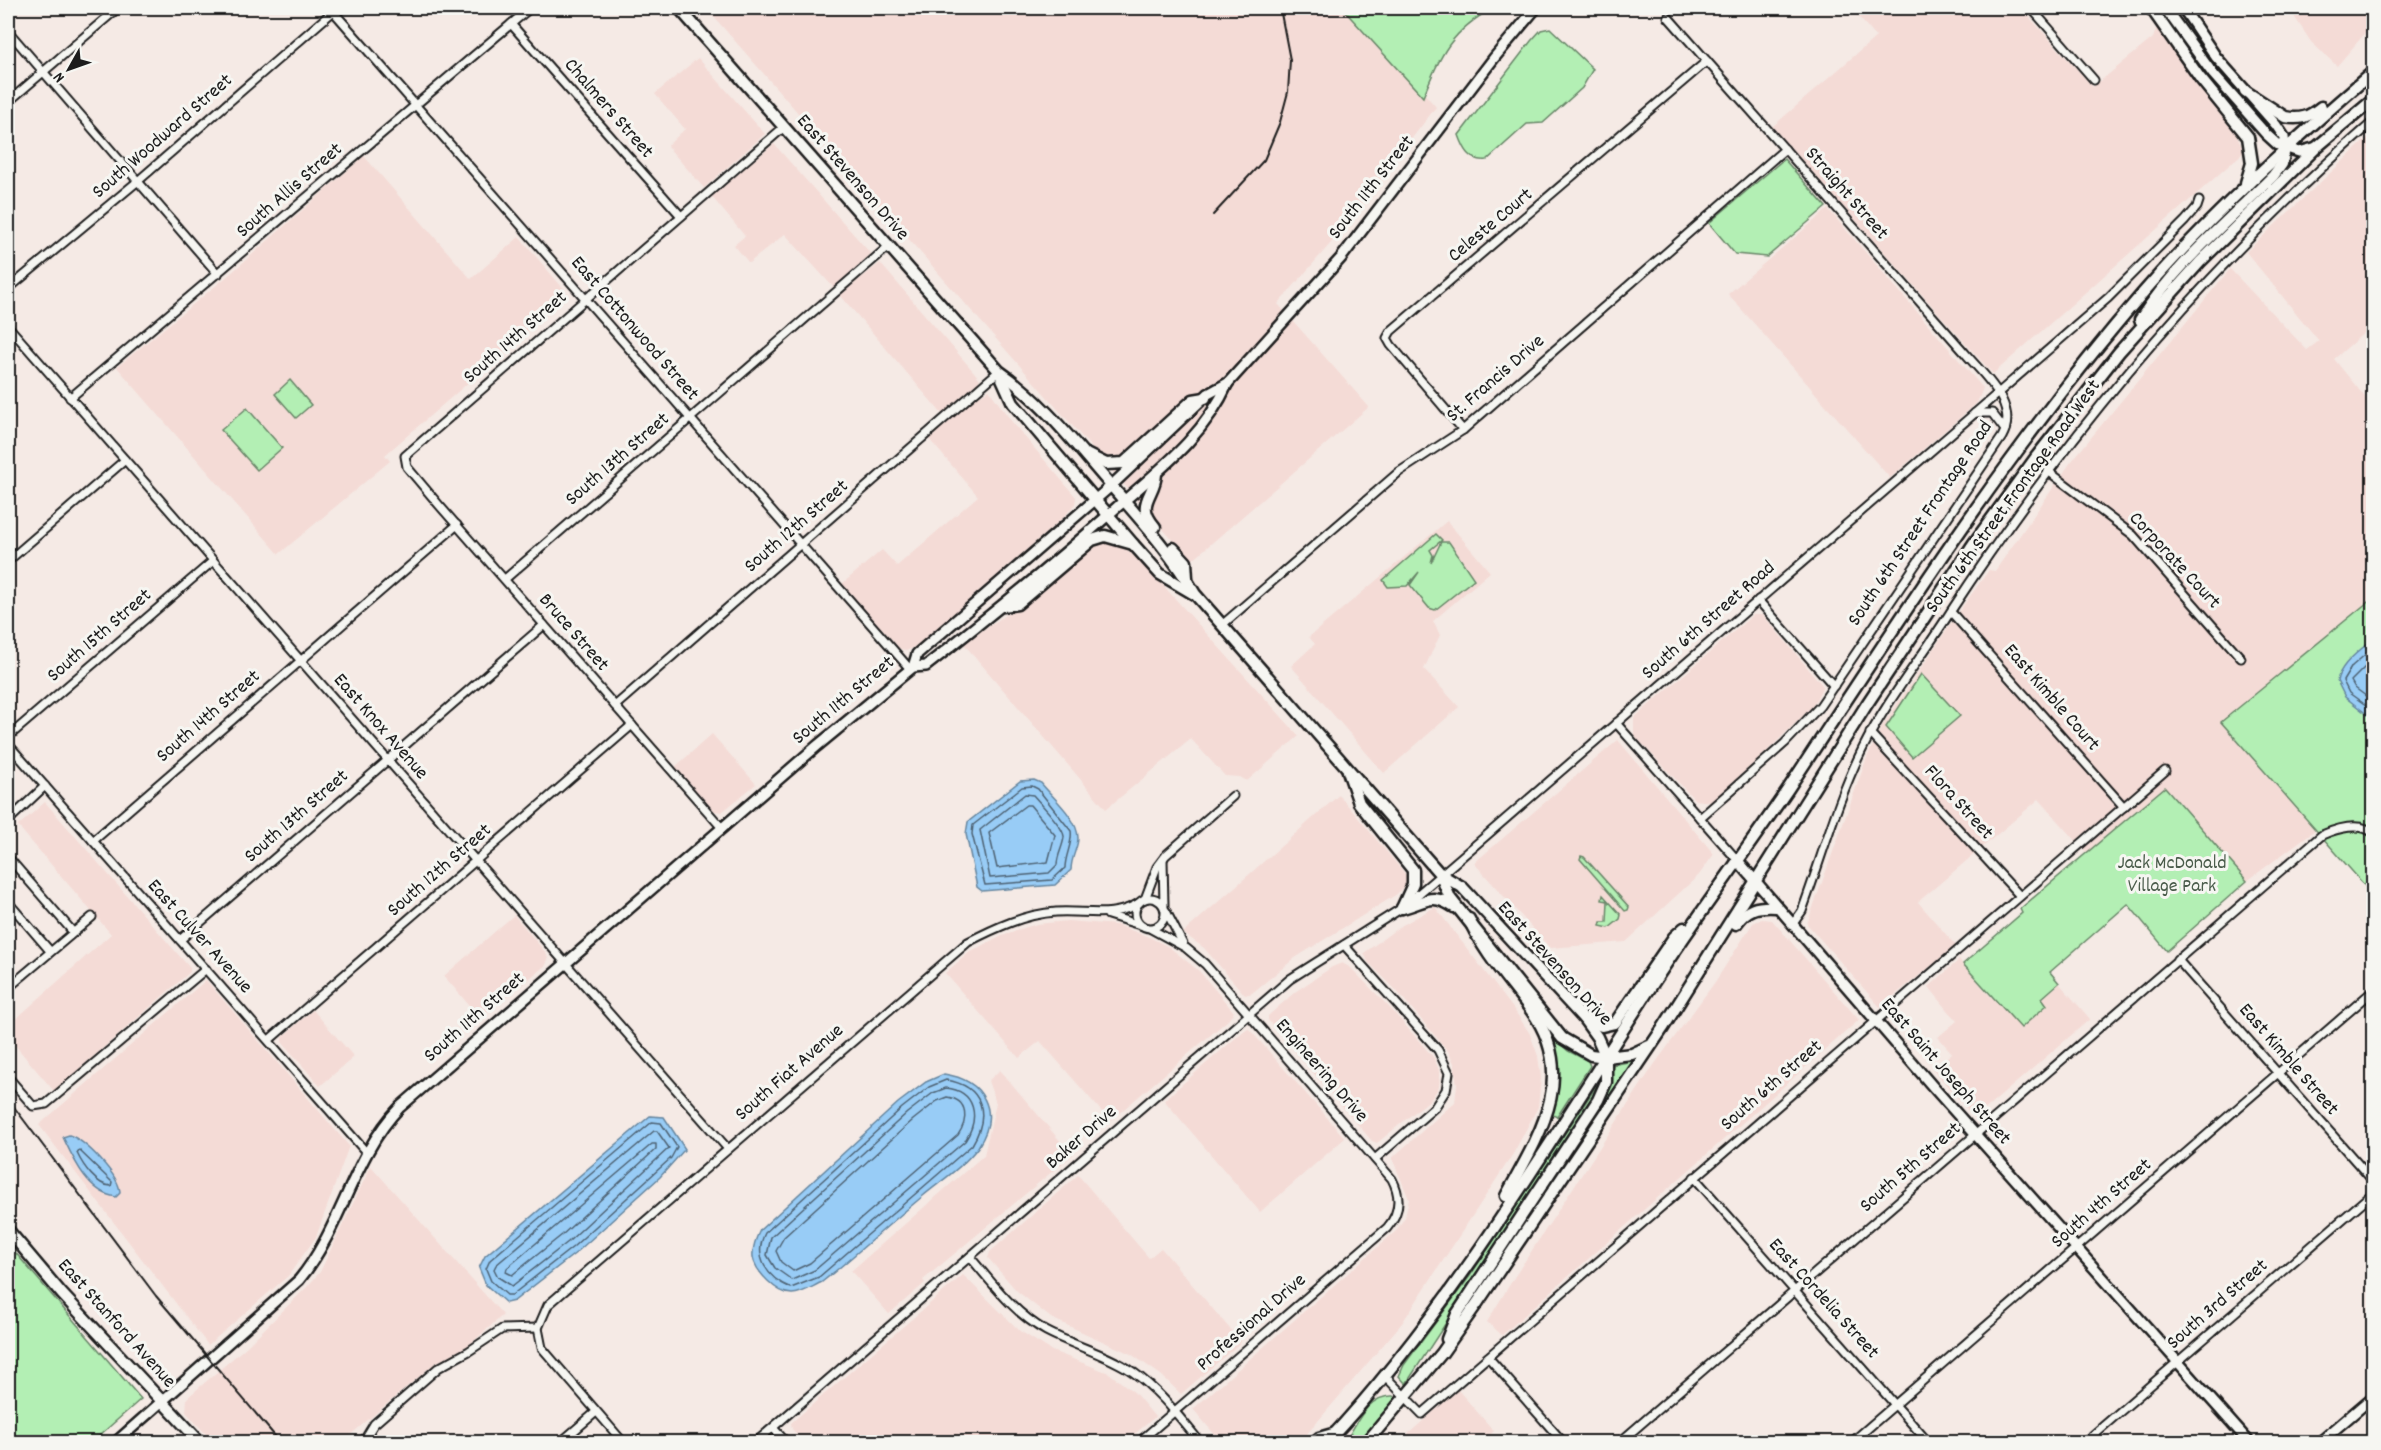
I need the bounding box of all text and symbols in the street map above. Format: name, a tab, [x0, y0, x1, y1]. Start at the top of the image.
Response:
north arrow	[39, 39, 99, 99]
street label: Chalmers Street	[557, 53, 659, 165]
text: N	[48, 67, 71, 87]
street label: South Woodward Street	[87, 68, 239, 206]
street label: East Stevenson Drive	[789, 108, 915, 248]
street label: South 11th Street	[1322, 130, 1422, 246]
street label: South Allis Street	[231, 137, 349, 245]
street label: Straight Street	[1798, 141, 1894, 247]
street label: Celeste Court	[1442, 182, 1540, 270]
street label: East Cottonwood Street	[563, 250, 705, 408]
street label: South 14th Street	[458, 285, 574, 391]
street label: St. Francis Drive	[1441, 328, 1551, 430]
street label: South 6th Street Frontage Road West	[1921, 375, 2107, 619]
street label: South 13th Street	[560, 407, 676, 513]
street label: South 6th Street Frontage Road	[1843, 417, 1999, 631]
street label: South 12th Street	[739, 474, 855, 580]
street label: Corporate Court	[2121, 506, 2227, 616]
street label: South 6th Street Road	[1636, 555, 1782, 687]
street label: South 15th Street	[41, 583, 159, 689]
street label: Bruce Street	[531, 588, 615, 678]
street label: East Kimble Court	[1996, 638, 2106, 758]
street label: South 11th Street	[787, 650, 901, 752]
street label: South 14th Street	[151, 664, 267, 770]
street label: East Knox Avenue	[326, 668, 434, 786]
street label: Flora Street	[1917, 759, 1999, 847]
street label: South 13th Street	[239, 764, 355, 870]
street label: South 12th Street	[382, 818, 498, 924]
park label: Jack McDonald Village Park	[2117, 850, 2227, 901]
street label: East Culver Avenue	[140, 873, 258, 1001]
street label: East Stevenson Drive	[1490, 895, 1618, 1033]
street label: South 11th Street	[418, 966, 532, 1070]
street label: East Saint Joseph Street	[1873, 992, 2017, 1152]
street label: East Kimble Street	[2231, 998, 2345, 1122]
street label: Engineering Drive	[1268, 1013, 1374, 1129]
street label: South Fiat Avenue	[729, 1018, 851, 1128]
street label: South 6th Street	[1715, 1034, 1829, 1138]
street label: Baker Drive	[1040, 1099, 1124, 1177]
street label: South 5th Street	[1854, 1116, 1968, 1220]
street label: South 4th Street	[2045, 1152, 2159, 1256]
street label: East Cordelia Street	[1761, 1232, 1885, 1366]
street label: East Stanford Avenue	[50, 1253, 182, 1395]
street label: South 3rd Street	[2161, 1253, 2275, 1357]
street label: Professional Drive	[1191, 1267, 1313, 1379]

